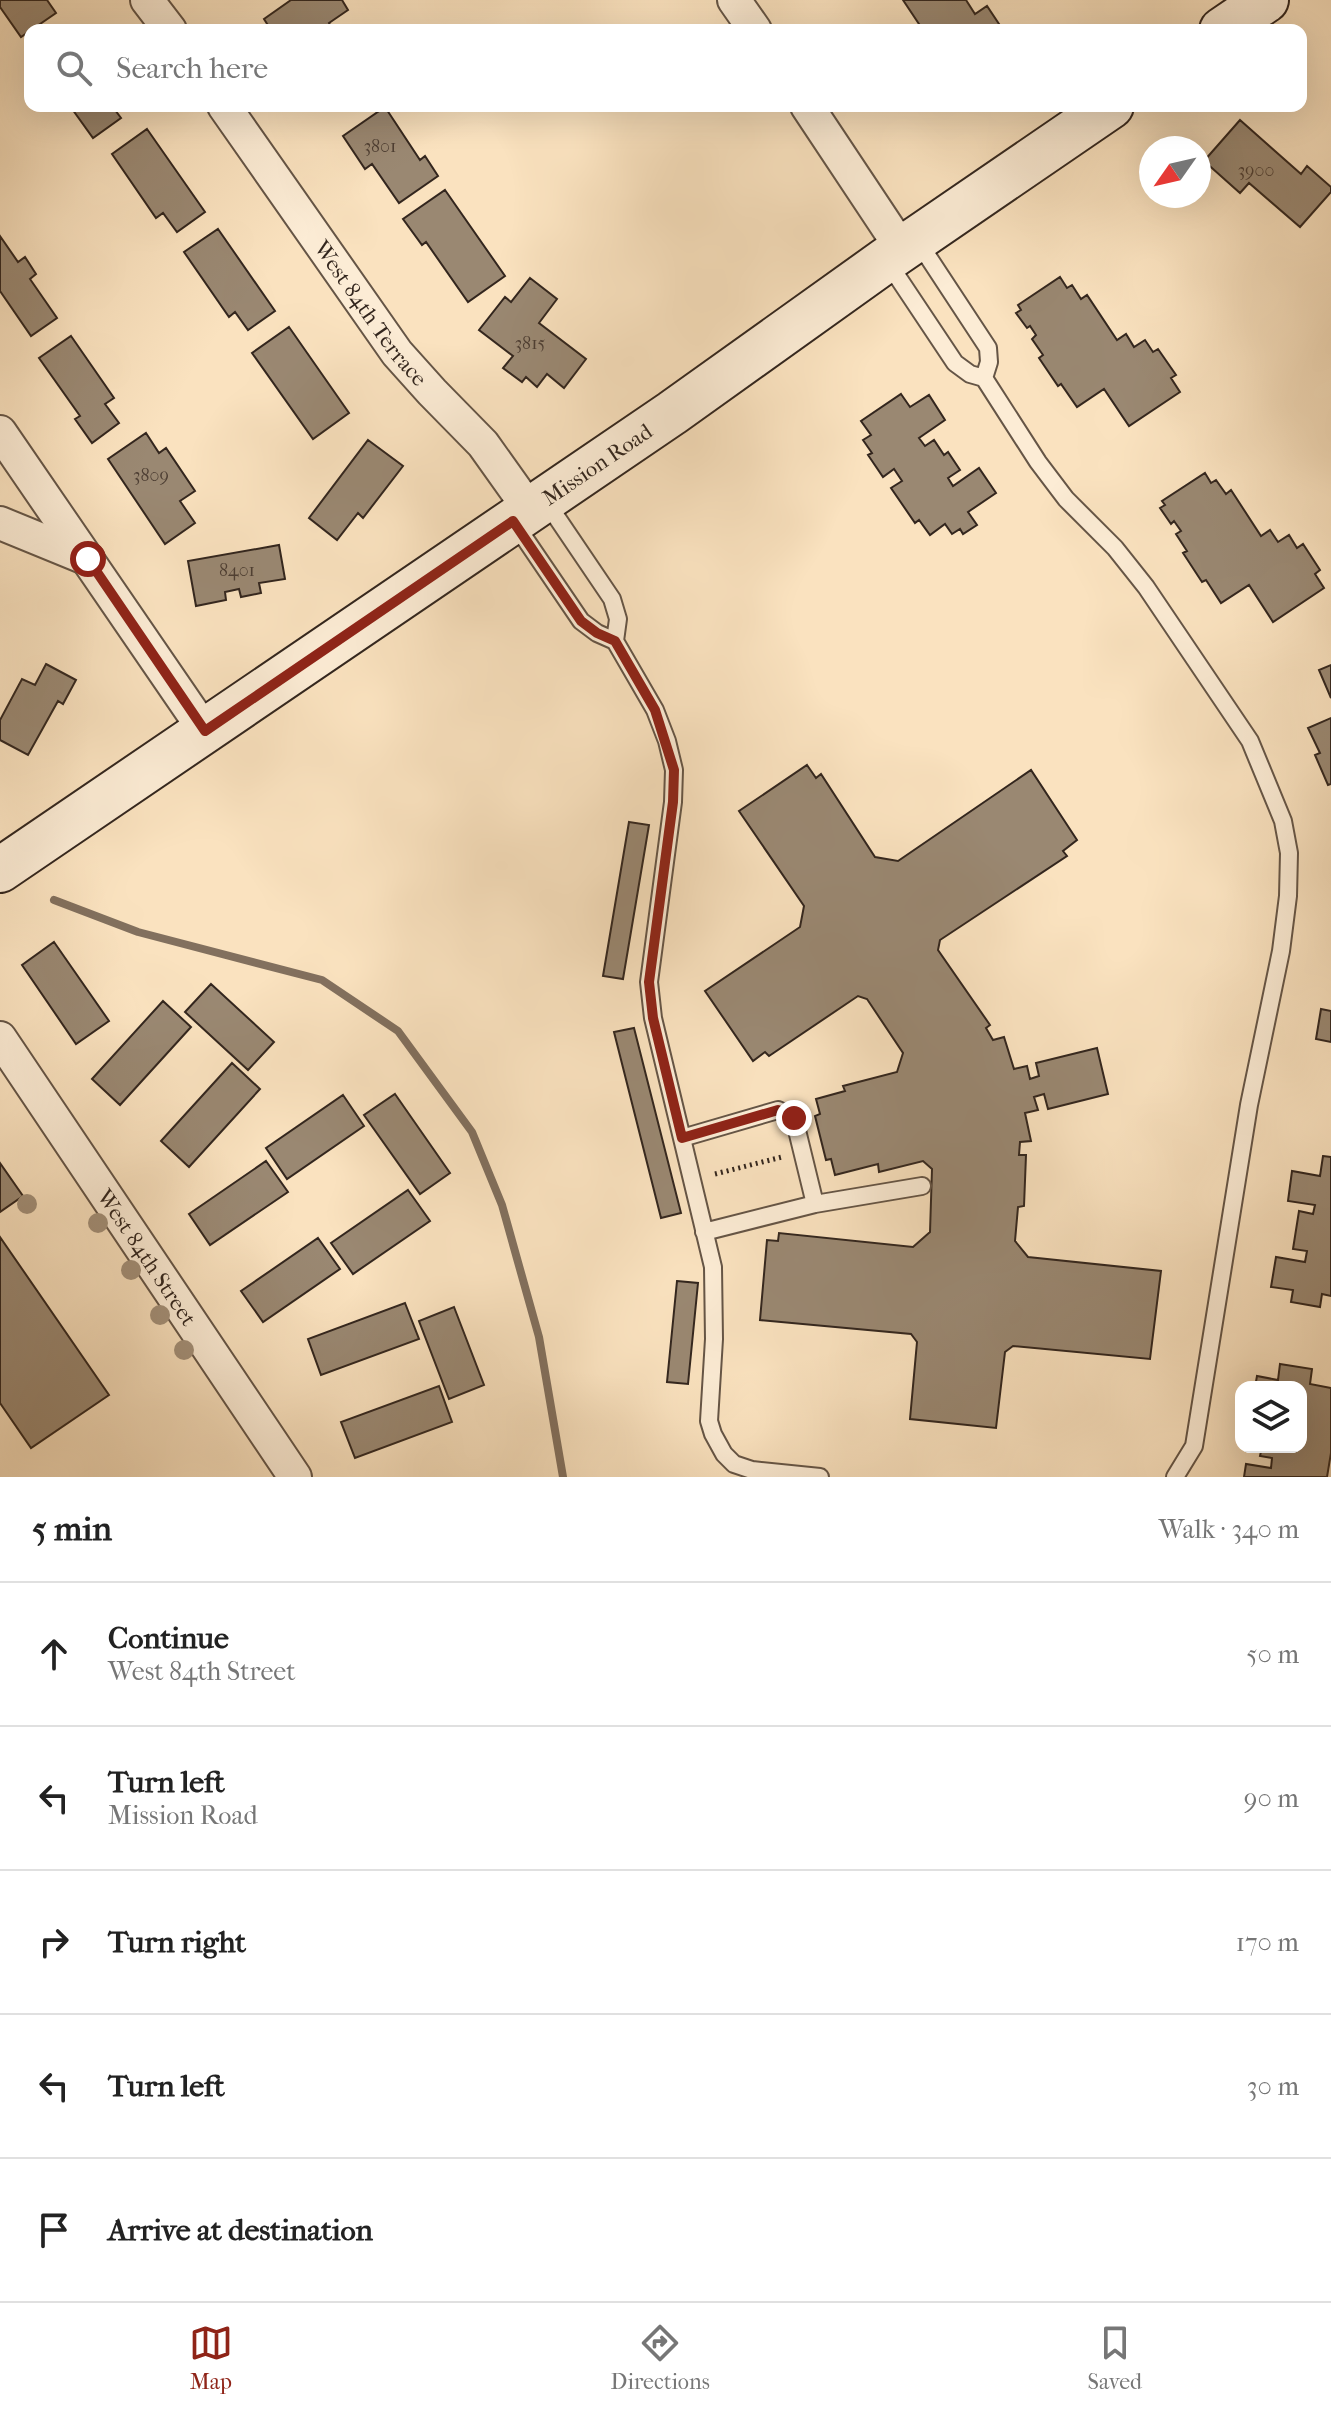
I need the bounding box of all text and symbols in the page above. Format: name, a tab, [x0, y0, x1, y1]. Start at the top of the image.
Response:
search box	[24, 24, 1307, 112]
icon: search	[52, 46, 96, 90]
text: Search here	[116, 51, 268, 86]
house number: 3801	[364, 136, 396, 157]
north arrow	[1139, 136, 1211, 208]
house number: 3900	[1238, 160, 1274, 181]
street label: West 84th Terrace	[308, 235, 432, 392]
house number: 3815	[515, 333, 546, 354]
street label: Mission Road	[538, 418, 658, 511]
house number: 3809	[133, 465, 169, 486]
route start	[70, 541, 106, 577]
house number: 8401	[219, 560, 255, 581]
route end	[776, 1100, 812, 1136]
street label: West 84th Street	[91, 1184, 202, 1331]
map controls	[1235, 1381, 1307, 1453]
button: layers	[1235, 1381, 1307, 1453]
text: 5 min	[32, 1509, 112, 1549]
text: Walk · 340 m	[1159, 1514, 1299, 1545]
text: Continue	[108, 1621, 229, 1656]
icon: ahead	[32, 1632, 76, 1676]
text: 50 m	[1246, 1639, 1299, 1670]
text: West 84th Street	[108, 1656, 295, 1687]
text: Turn left	[108, 1765, 225, 1800]
icon: left	[32, 1776, 76, 1820]
text: 90 m	[1244, 1783, 1299, 1814]
text: Mission Road	[108, 1800, 258, 1831]
icon: right	[32, 1920, 76, 1964]
text: Turn right	[108, 1925, 246, 1960]
text: 170 m	[1236, 1927, 1299, 1958]
icon: left	[32, 2064, 76, 2108]
text: Turn left	[108, 2069, 225, 2104]
text: 30 m	[1247, 2071, 1299, 2102]
icon: arrive	[32, 2208, 76, 2252]
text: Arrive at destination	[108, 2213, 373, 2248]
tab: Map	[189, 2321, 233, 2395]
tab: Directions	[611, 2321, 710, 2395]
tab: Saved	[1088, 2321, 1142, 2395]

